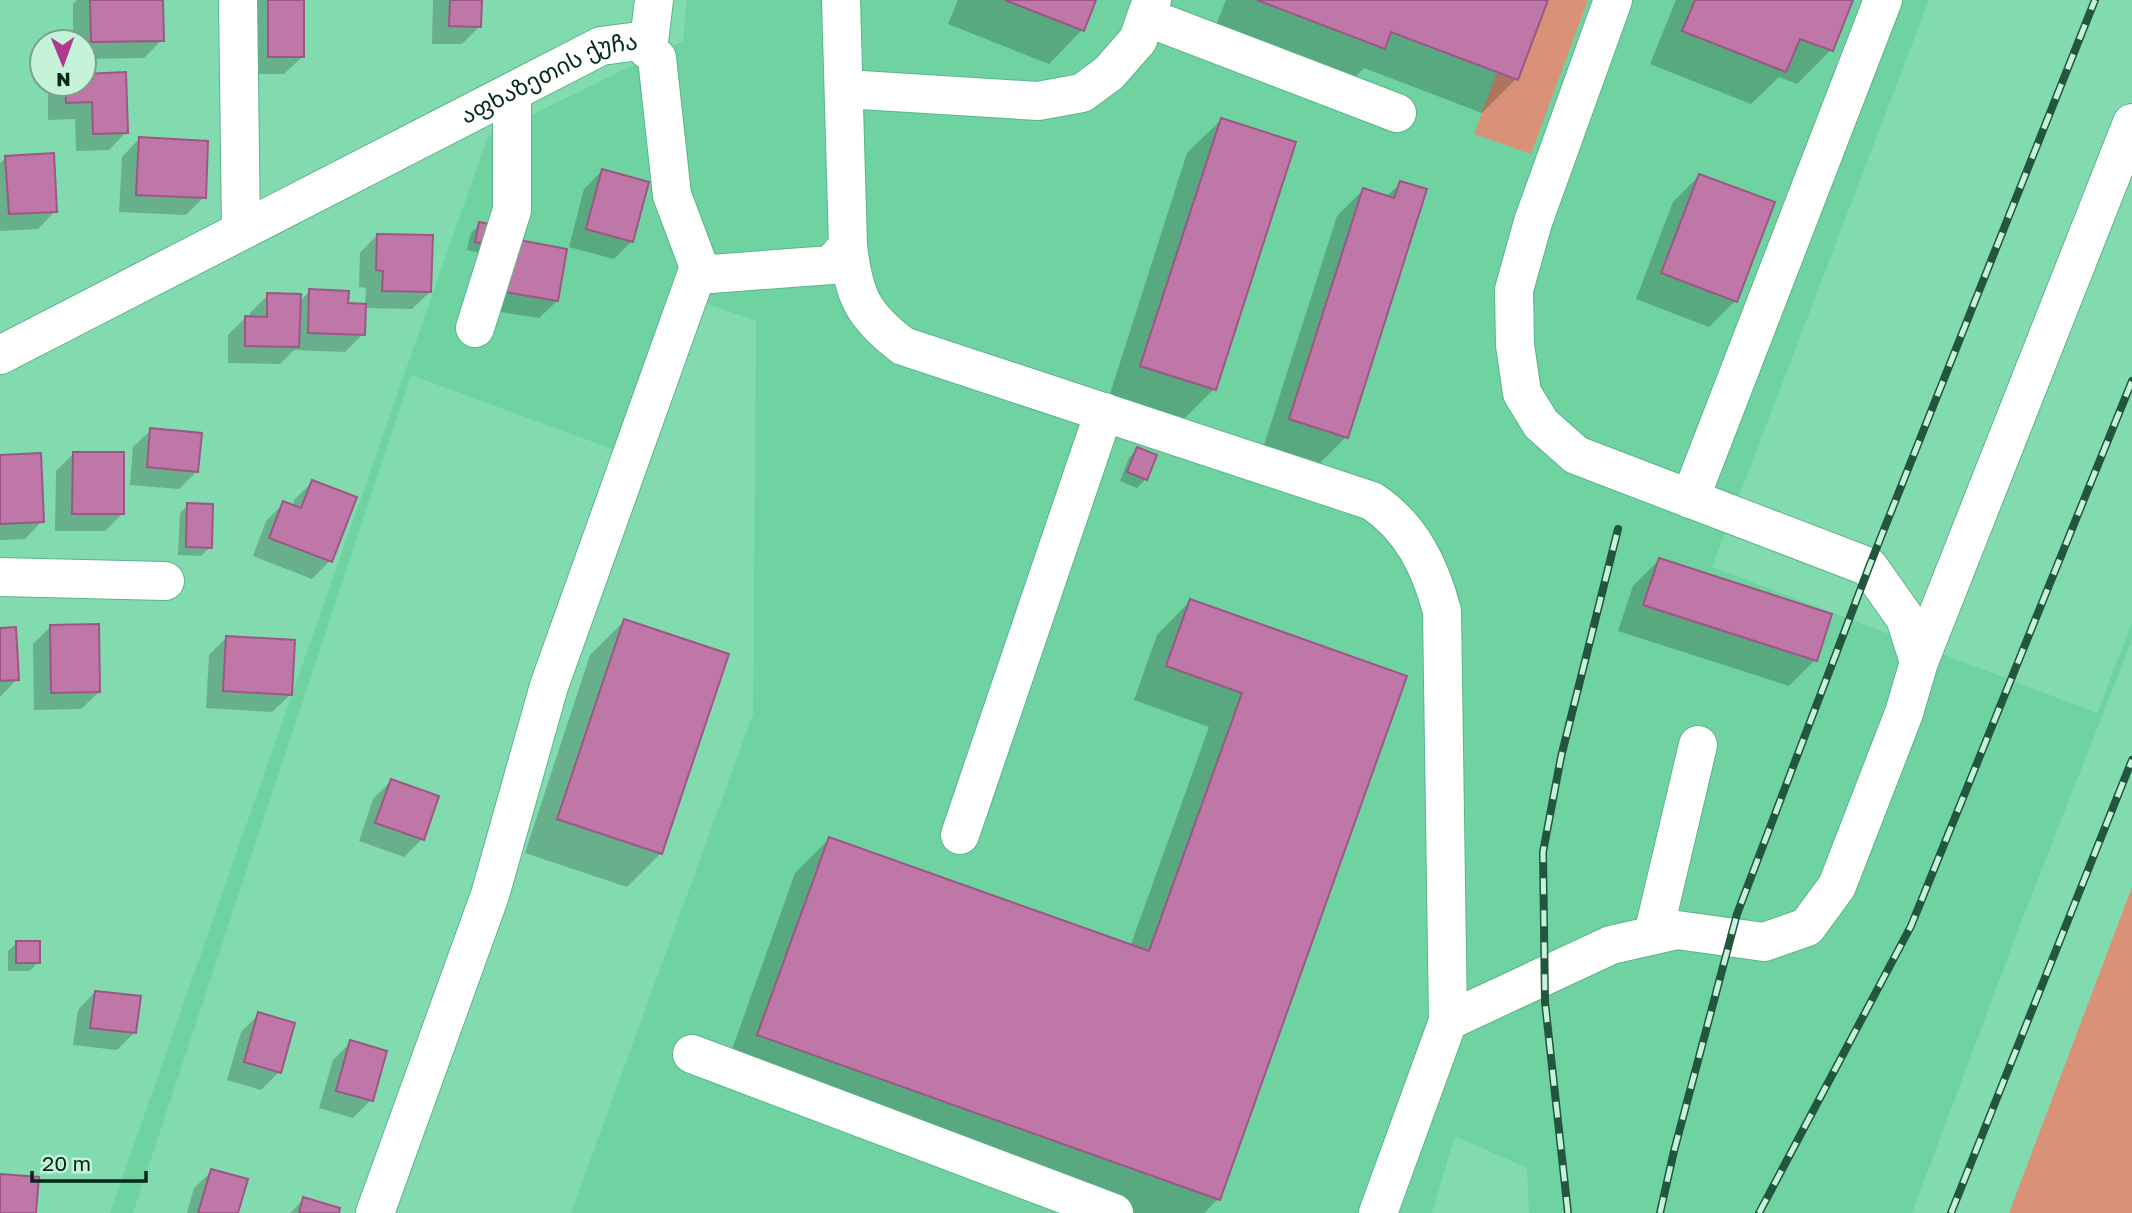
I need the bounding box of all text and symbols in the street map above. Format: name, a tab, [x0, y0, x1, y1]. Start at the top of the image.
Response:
street label: აფხაზეთის ქუჩა	[455, 26, 639, 129]
north arrow	[28, 28, 98, 98]
text: N	[56, 69, 71, 92]
scale bar	[32, 1140, 145, 1184]
text: 20 m	[42, 1150, 91, 1176]

